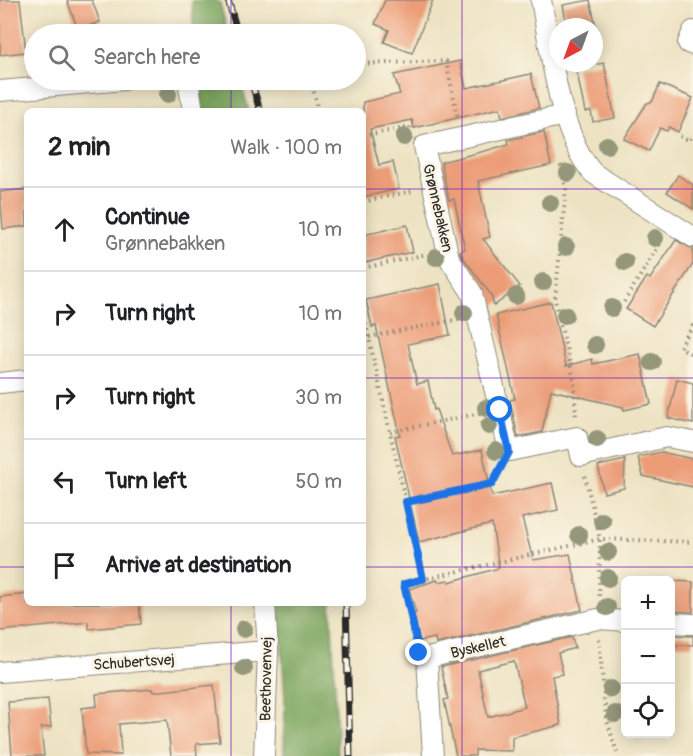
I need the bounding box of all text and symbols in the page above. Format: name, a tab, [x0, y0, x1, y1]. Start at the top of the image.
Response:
north arrow	[549, 18, 603, 72]
search box	[24, 24, 366, 90]
icon: search	[45, 41, 78, 74]
text: Search here	[93, 43, 200, 71]
text: 2 min	[48, 131, 110, 163]
text: Walk · 100 m	[230, 135, 342, 160]
street label: Grønnebakken	[418, 162, 457, 254]
text: Continue	[105, 203, 189, 231]
icon: ahead	[48, 213, 81, 246]
text: 10 m	[298, 217, 342, 242]
text: Grønnebakken	[105, 231, 225, 256]
icon: right	[48, 297, 81, 330]
text: Turn right	[105, 299, 195, 327]
text: 10 m	[298, 301, 342, 326]
icon: right	[48, 381, 81, 414]
text: Turn right	[105, 383, 195, 411]
text: 30 m	[295, 385, 342, 410]
route start	[486, 396, 512, 422]
icon: left	[48, 465, 81, 498]
text: Turn left	[105, 467, 187, 495]
text: 50 m	[295, 469, 342, 494]
icon: arrive	[48, 549, 81, 582]
text: Arrive at destination	[105, 551, 291, 579]
map controls	[621, 576, 675, 738]
button: +	[621, 576, 675, 630]
button: −	[621, 630, 675, 684]
street label: Byskellet	[449, 632, 508, 663]
street label: Beethovenvej	[256, 637, 277, 721]
route end	[405, 639, 431, 665]
street label: Schubertsvej	[93, 650, 175, 675]
button: locate	[621, 684, 675, 738]

